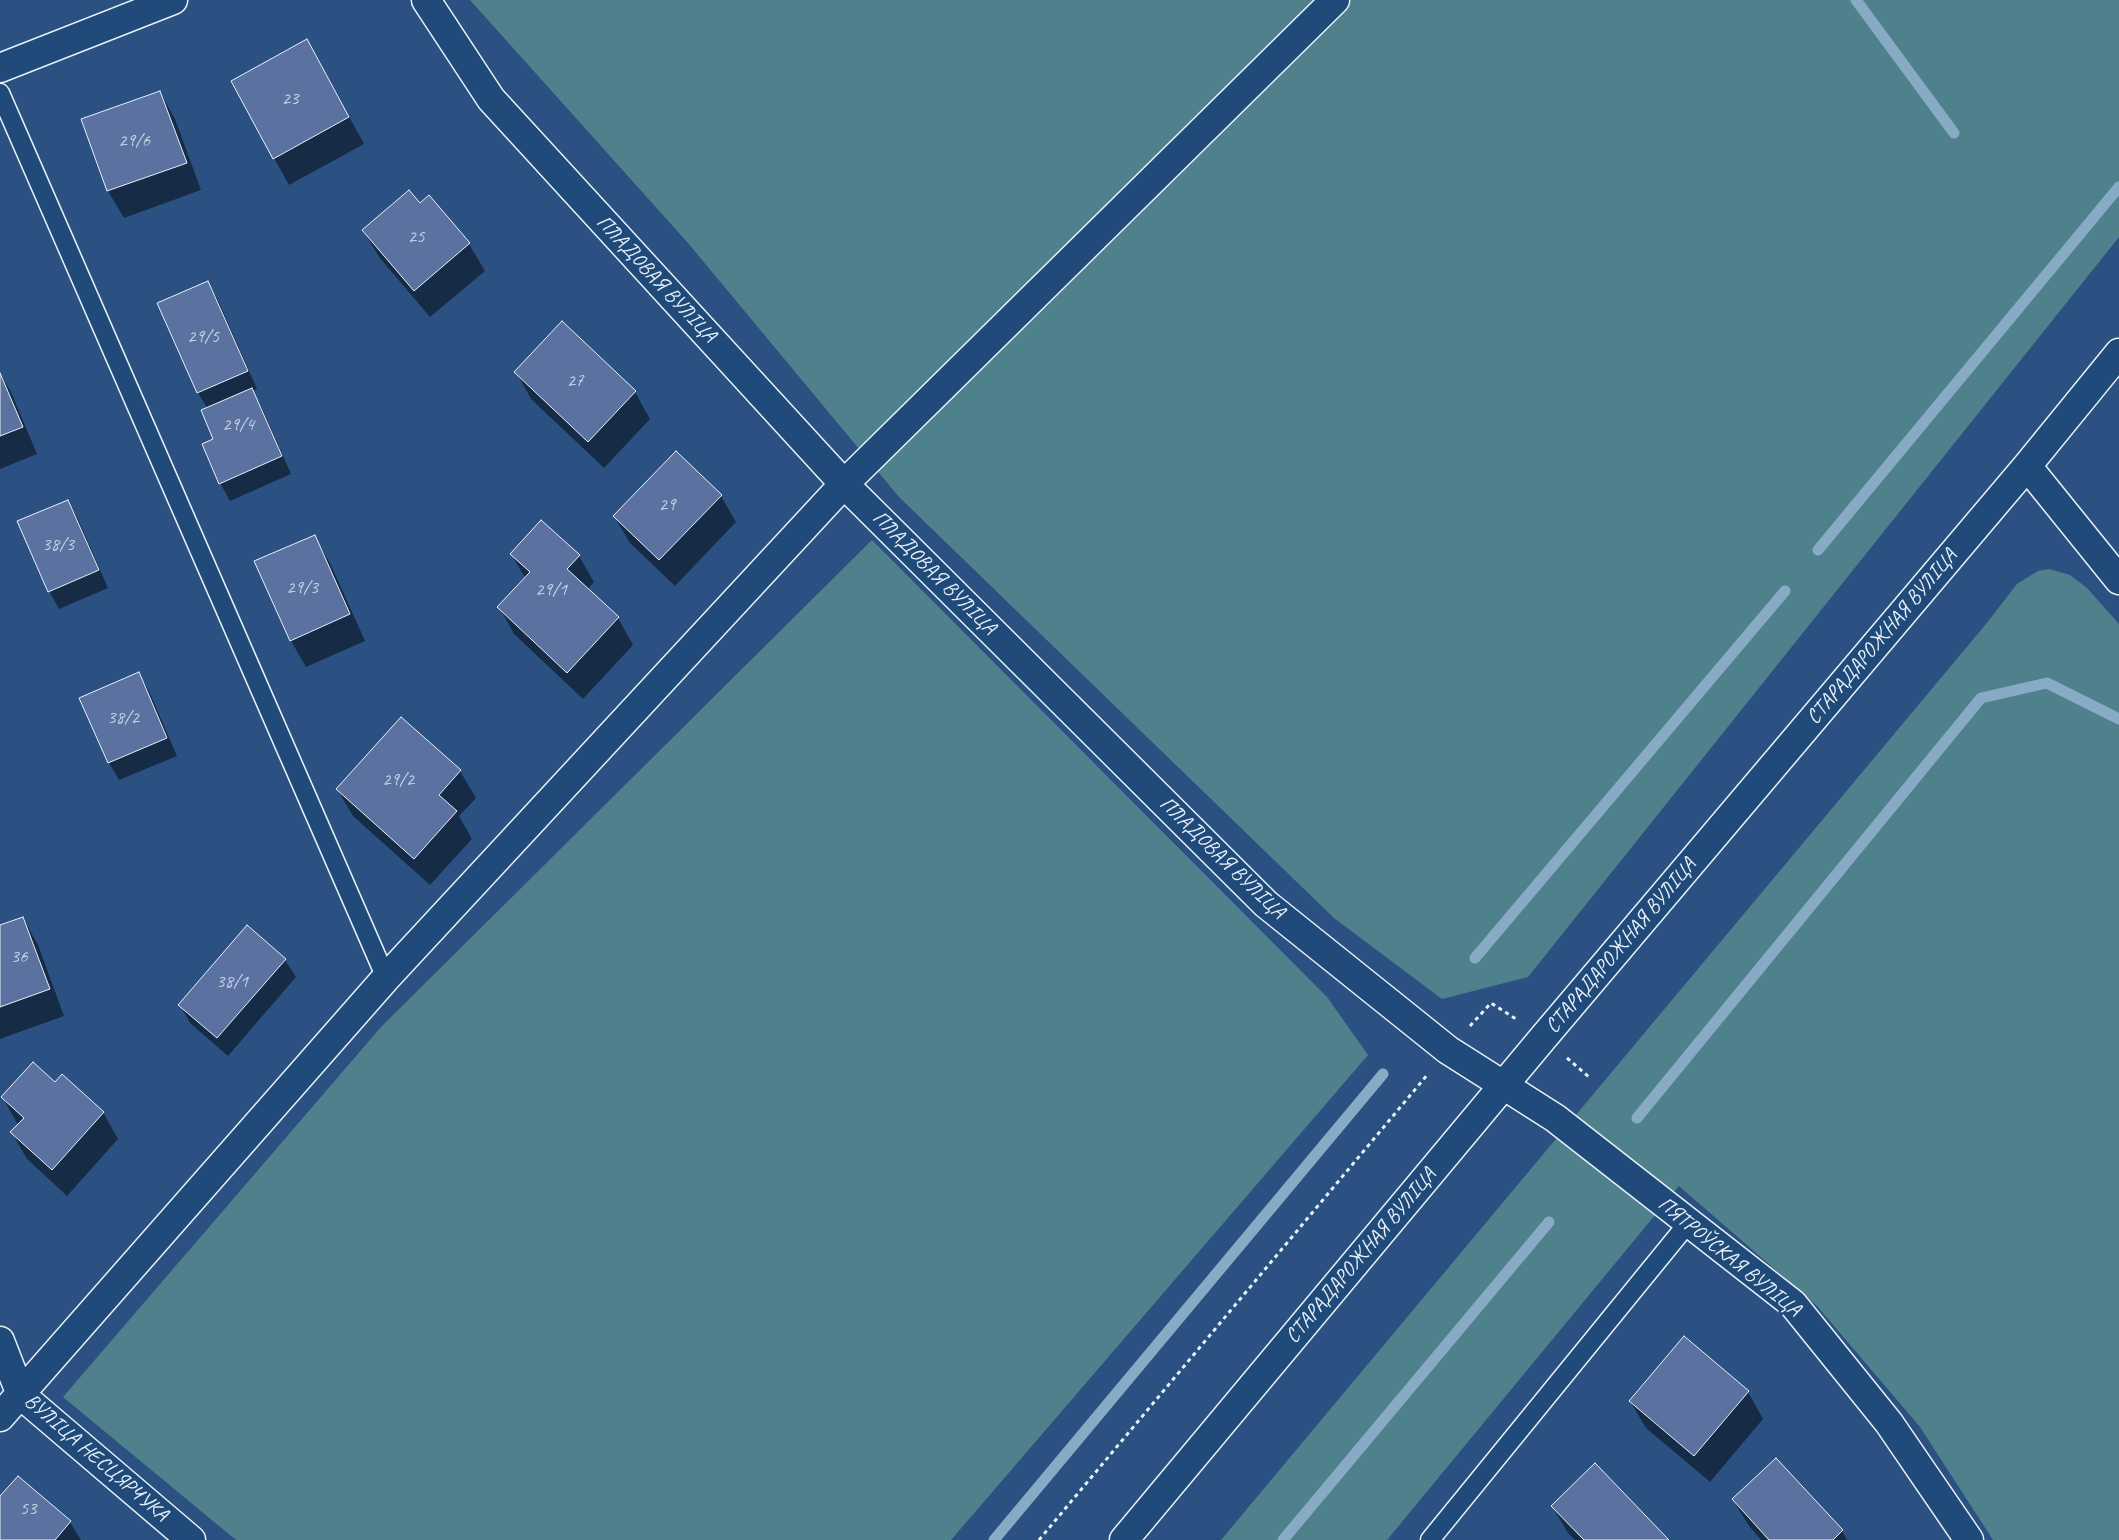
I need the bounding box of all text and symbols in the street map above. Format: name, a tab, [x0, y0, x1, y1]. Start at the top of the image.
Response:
house number: 23	[281, 88, 299, 110]
house number: 29/6	[118, 130, 150, 152]
street label: ПЛАДОВАЯ ВУЛІЦА	[591, 210, 721, 348]
house number: 25	[407, 226, 425, 248]
house number: 29/5	[187, 326, 219, 348]
house number: 27	[566, 370, 584, 392]
house number: 29/4	[222, 414, 254, 436]
house number: 29	[658, 494, 676, 516]
street label: ПЛАДОВАЯ ВУЛІЦА	[867, 506, 1001, 640]
house number: 38/3	[42, 534, 74, 556]
street label: СТАРАДАРОЖНАЯ ВУЛІЦА	[1801, 544, 1963, 730]
house number: 29/3	[286, 577, 318, 599]
house number: 29/1	[535, 579, 567, 601]
house number: 38/2	[107, 707, 139, 729]
house number: 29/2	[382, 769, 414, 791]
street label: ПЛАДОВАЯ ВУЛІЦА	[1154, 792, 1290, 924]
street label: СТАРАДАРОЖНАЯ ВУЛІЦА	[1540, 853, 1702, 1039]
house number: 36	[10, 946, 28, 968]
house number: 38/1	[216, 971, 248, 993]
street label: СТАРАДАРОЖНАЯ ВУЛІЦА	[1280, 1163, 1442, 1349]
street label: ПЯТРОЎСКАЯ ВУЛІЦА	[1652, 1192, 1806, 1322]
street label: ВУЛІЦА НЕСЦЯРЧУКА	[19, 1389, 173, 1527]
house number: 53	[19, 1498, 37, 1520]

